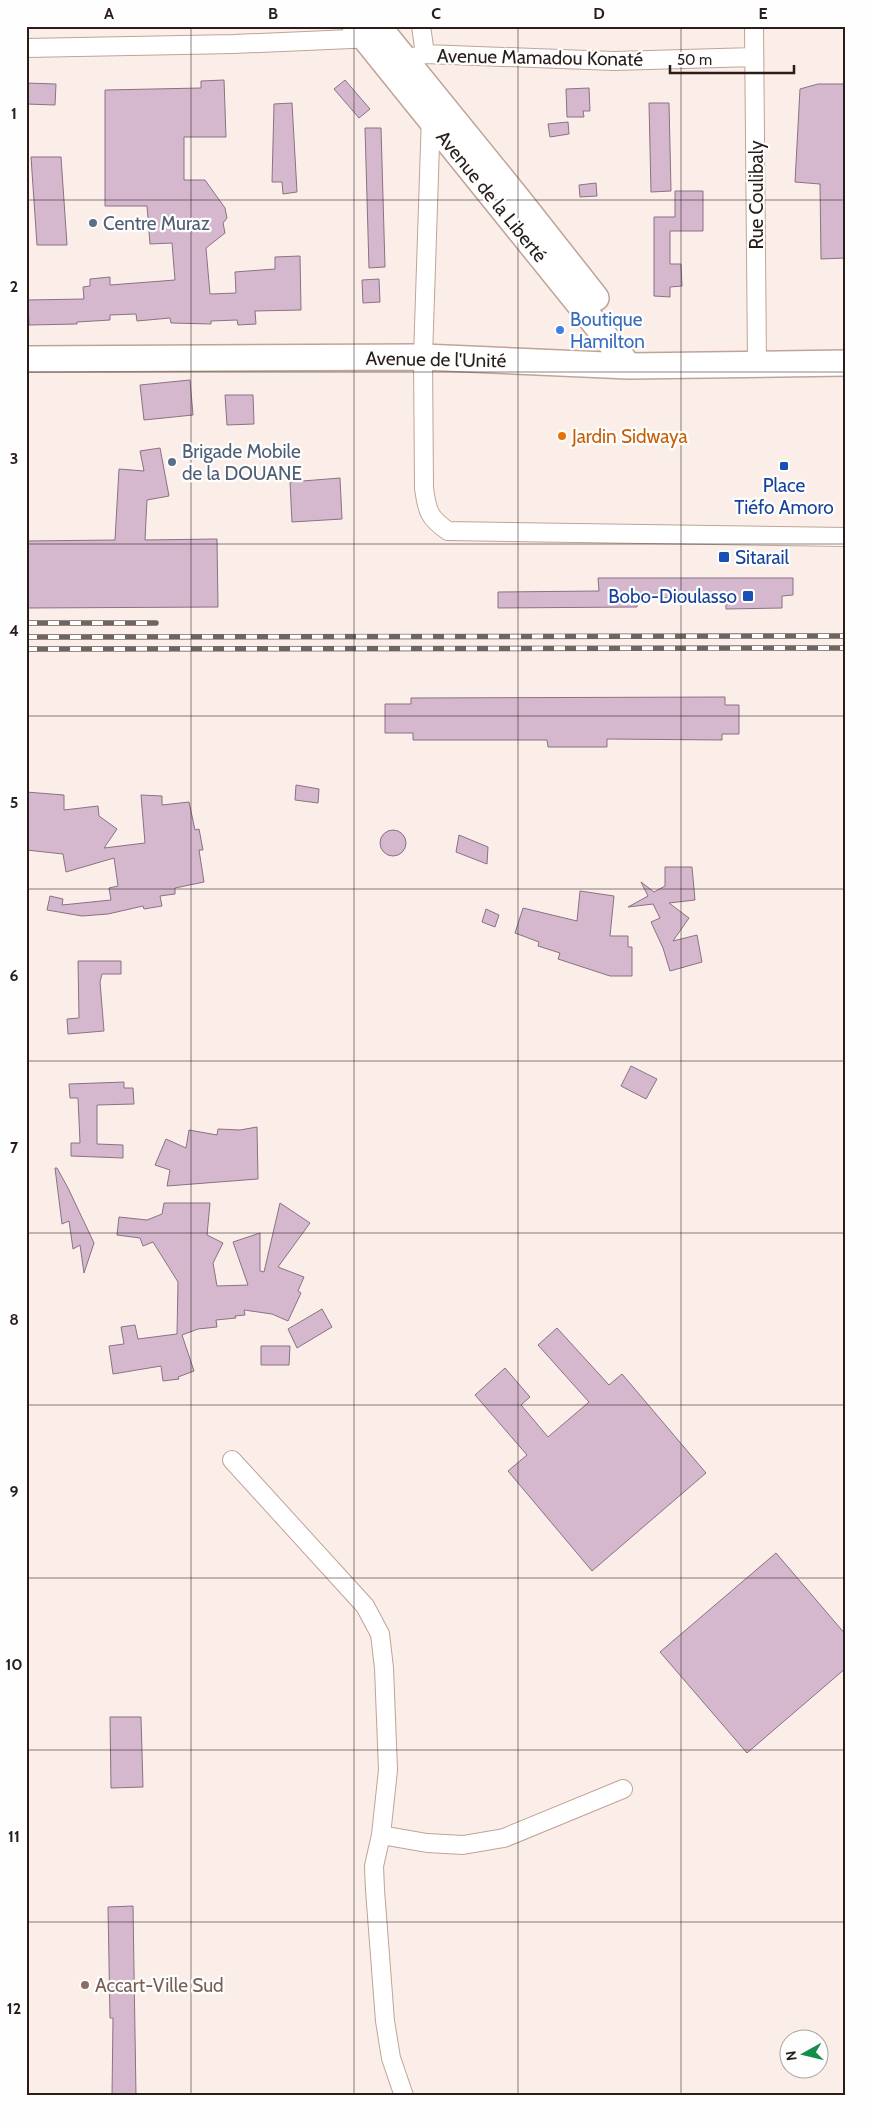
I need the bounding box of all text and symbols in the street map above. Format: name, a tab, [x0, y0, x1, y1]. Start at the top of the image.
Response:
text: A	[104, 4, 114, 23]
text: B	[268, 4, 278, 23]
text: C	[431, 4, 441, 23]
text: D	[593, 4, 605, 23]
text: E	[758, 4, 768, 23]
scale bar	[670, 42, 793, 74]
street label: Avenue Mamadou Konaté	[437, 44, 644, 71]
text: 50 m	[677, 51, 712, 69]
text: 1	[11, 104, 17, 123]
street label: Avenue de la Liberté	[431, 126, 552, 267]
street label: Rue Coulibaly	[745, 140, 768, 250]
place label: Centre Muraz	[103, 212, 210, 235]
marker: Centre Muraz	[87, 217, 99, 229]
text: 2	[10, 277, 18, 296]
place label: Boutique Hamilton	[570, 308, 645, 353]
marker: Boutique Hamilton	[554, 324, 566, 336]
street label: Avenue de l'Unité	[365, 347, 507, 372]
place label: Jardin Sidwaya	[571, 425, 688, 448]
marker: Jardin Sidwaya	[556, 430, 568, 442]
place label: Brigade Mobile de la DOUANE	[182, 440, 302, 485]
text: 3	[10, 449, 18, 468]
marker: Brigade Mobile de la DOUANE	[166, 456, 178, 468]
marker: Place Tiéfo Amoro	[778, 460, 790, 472]
place label: Place Tiéfo Amoro	[734, 474, 834, 519]
place label: Sitarail	[735, 546, 790, 569]
marker: Sitarail	[717, 550, 731, 564]
place label: Bobo-Dioulasso	[608, 585, 737, 608]
marker: Bobo-Dioulasso	[741, 589, 755, 603]
text: 4	[9, 621, 19, 640]
text: 5	[10, 793, 18, 812]
text: 6	[10, 966, 19, 985]
text: 7	[10, 1138, 19, 1157]
text: 8	[9, 1310, 19, 1329]
text: 9	[10, 1482, 19, 1501]
text: 10	[5, 1655, 23, 1674]
text: 11	[8, 1827, 20, 1846]
place label: Accart-Ville Sud	[95, 1974, 224, 1997]
marker: Accart-Ville Sud	[79, 1979, 91, 1991]
text: 12	[7, 1999, 21, 2018]
north arrow	[780, 2030, 830, 2080]
text: N	[782, 2050, 801, 2062]

